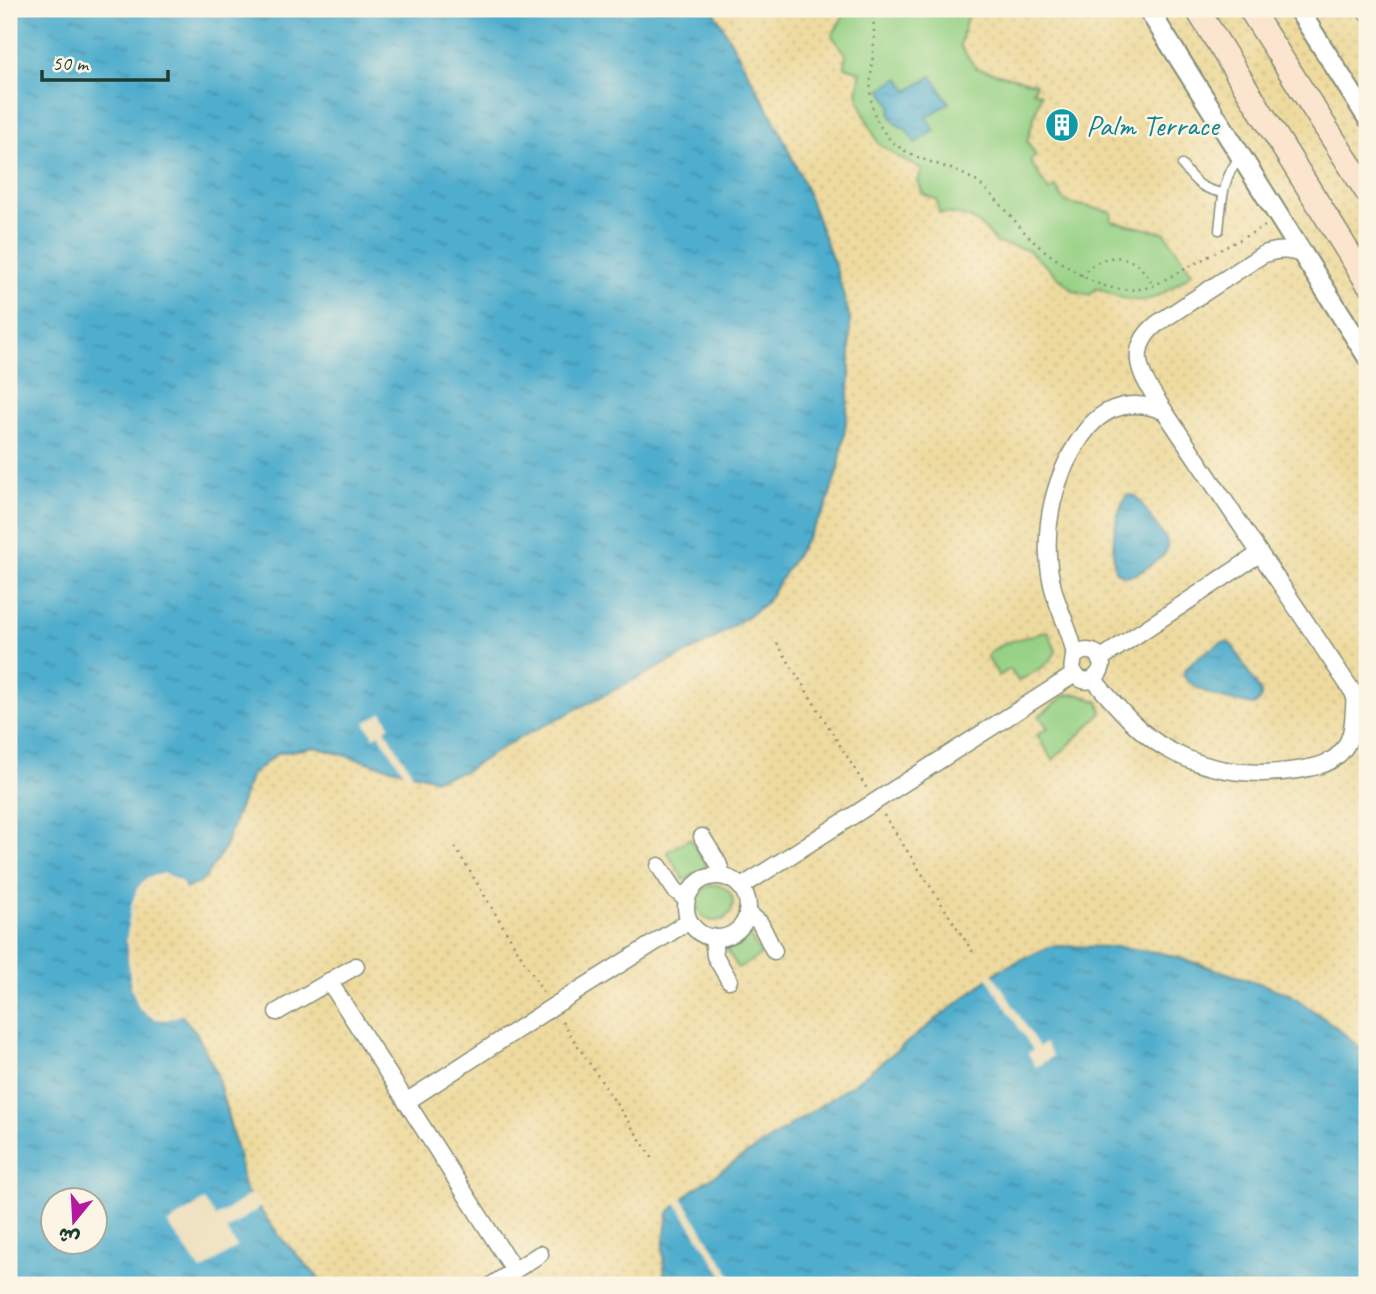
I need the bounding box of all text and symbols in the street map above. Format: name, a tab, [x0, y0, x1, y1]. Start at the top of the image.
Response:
scale bar	[42, 38, 168, 82]
text: 50 m	[52, 50, 90, 76]
building icon: Palm Terrace	[1043, 106, 1081, 144]
place label: Palm Terrace	[1086, 106, 1221, 144]
north arrow	[38, 1186, 108, 1256]
text: ش	[55, 1222, 83, 1251]

